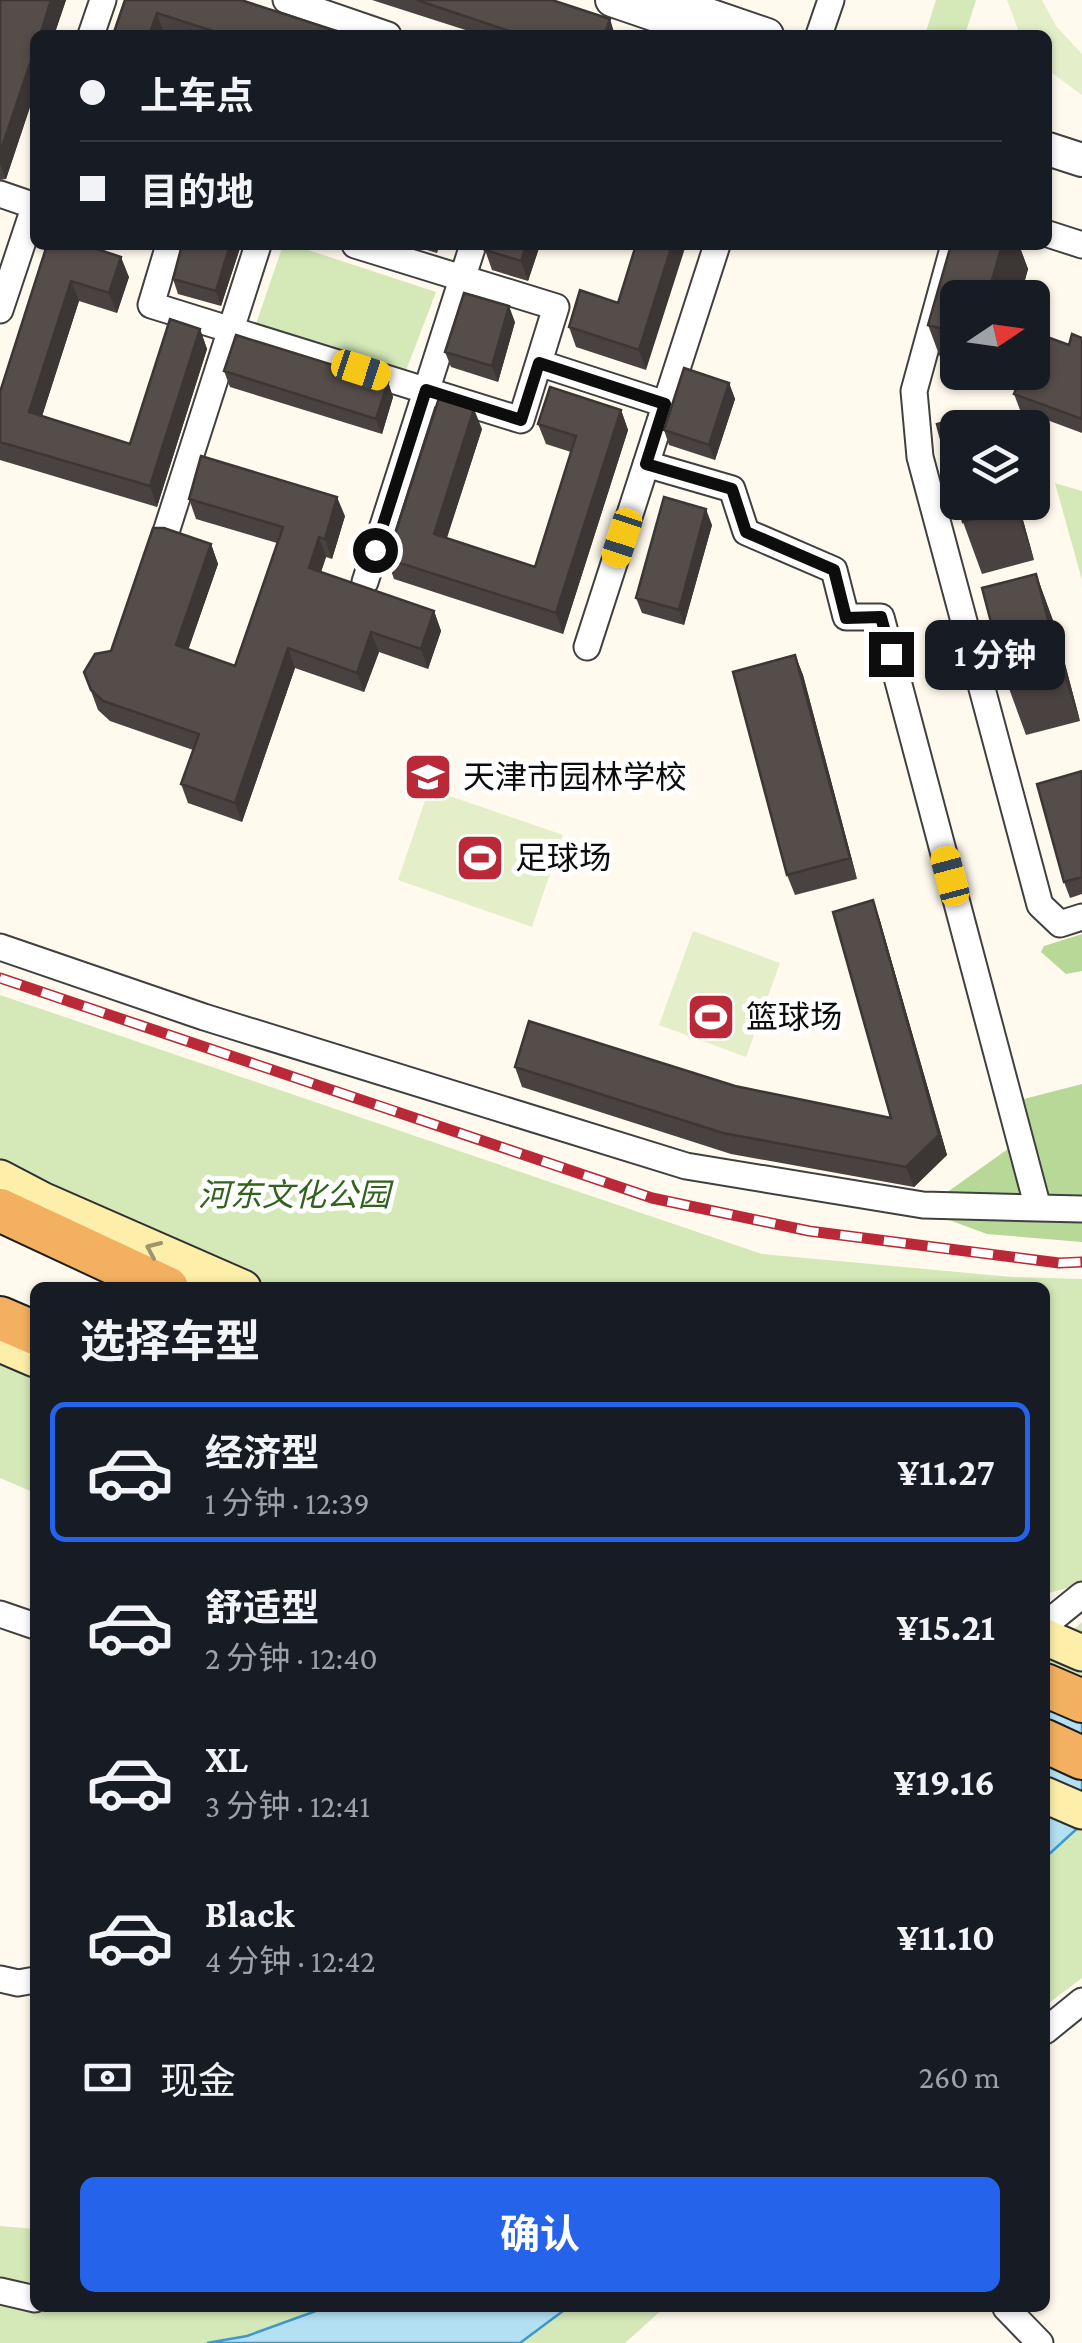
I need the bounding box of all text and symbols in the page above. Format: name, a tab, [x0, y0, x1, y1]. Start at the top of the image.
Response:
text: 上车点	[140, 75, 254, 117]
text: 目的地	[140, 171, 254, 213]
north arrow	[940, 280, 1050, 390]
map controls	[940, 280, 1050, 520]
car	[328, 346, 394, 394]
button: layers	[940, 410, 1050, 520]
car	[598, 505, 646, 571]
route start	[353, 528, 398, 573]
callout: 1 分钟	[926, 619, 1066, 689]
route end	[869, 632, 914, 677]
text: 1 分钟	[954, 637, 1036, 673]
school or university icon: 天津市园林学校	[402, 751, 454, 803]
place label: 天津市园林学校	[463, 759, 687, 795]
sports icon: 足球场	[454, 832, 506, 884]
place label: 足球场	[515, 840, 611, 876]
car	[928, 843, 972, 909]
sports icon: 篮球场	[685, 991, 737, 1043]
place label: 篮球场	[746, 999, 842, 1035]
park label: 河东文化公园	[198, 1177, 394, 1213]
one-way arrow	[145, 1241, 163, 1261]
text: 选择车型	[80, 1317, 260, 1367]
icon: car	[85, 1427, 175, 1517]
text: 经济型	[205, 1432, 319, 1474]
text: ¥11.27	[897, 1451, 995, 1493]
text: 1 分钟 · 12:39	[205, 1485, 370, 1521]
icon: car	[85, 1582, 175, 1672]
text: 舒适型	[205, 1587, 319, 1629]
text: ¥15.21	[896, 1606, 995, 1648]
text: 2 分钟 · 12:40	[205, 1640, 378, 1676]
icon: car	[85, 1737, 175, 1827]
text: XL	[205, 1738, 248, 1780]
text: ¥19.16	[894, 1761, 995, 1803]
text: 3 分钟 · 12:41	[205, 1788, 370, 1824]
icon: car	[85, 1892, 175, 1982]
text: Black	[205, 1893, 294, 1935]
text: ¥11.10	[897, 1916, 995, 1958]
text: 4 分钟 · 12:42	[205, 1943, 376, 1979]
icon: cash	[80, 2050, 135, 2105]
text: 260 m	[919, 2059, 1000, 2095]
text: 现金	[160, 2060, 236, 2102]
button: 确认	[80, 2177, 1000, 2292]

